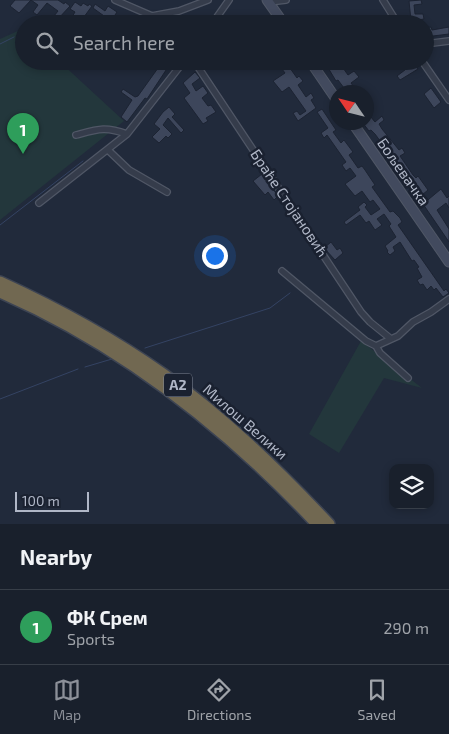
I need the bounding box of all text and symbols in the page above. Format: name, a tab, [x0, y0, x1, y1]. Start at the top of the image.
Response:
search box	[15, 15, 434, 70]
icon: search	[33, 29, 61, 57]
text: Search here	[73, 31, 175, 54]
north arrow	[329, 85, 374, 130]
pin: 1	[7, 113, 39, 154]
street label: Бољевачка	[374, 134, 434, 209]
street label: Браће Стојановић	[246, 145, 332, 260]
your location	[202, 243, 228, 269]
road number: A2	[164, 374, 192, 396]
street label: Милош Велики	[200, 380, 292, 463]
map controls	[389, 464, 434, 509]
button: layers	[389, 464, 434, 509]
scale bar	[15, 489, 89, 512]
text: 100 m	[22, 492, 60, 509]
text: Nearby	[20, 544, 92, 569]
text: ФК Срем	[67, 606, 148, 629]
text: 1	[33, 618, 39, 637]
text: 290 m	[384, 618, 429, 637]
text: Sports	[67, 629, 115, 648]
tab: Map	[53, 676, 81, 723]
tab: Directions	[187, 676, 252, 723]
tab: Saved	[358, 676, 396, 723]

